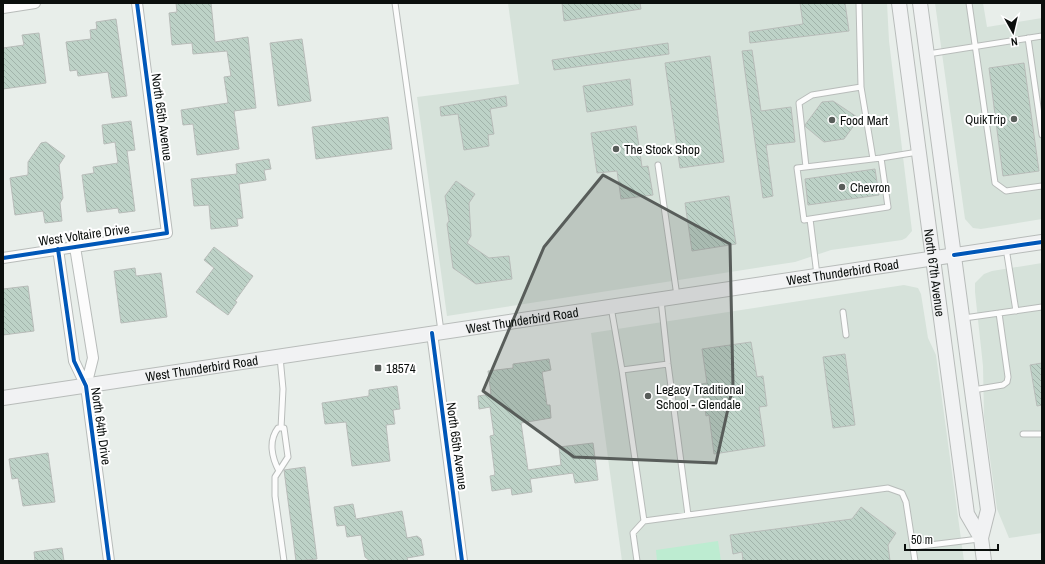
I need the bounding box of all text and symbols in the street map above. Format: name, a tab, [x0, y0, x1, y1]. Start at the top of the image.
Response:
north arrow	[993, 12, 1033, 52]
text: N	[1010, 35, 1019, 49]
street label: North 65th Avenue	[147, 72, 177, 162]
place label: QuikTrip	[965, 111, 1006, 128]
place label: Food Mart	[840, 112, 888, 129]
marker: QuikTrip	[1009, 114, 1019, 124]
marker: Food Mart	[827, 115, 837, 125]
place label: The Stock Shop	[624, 141, 700, 158]
marker: The Stock Shop	[611, 144, 621, 154]
place label: Chevron	[850, 179, 890, 196]
marker: Chevron	[837, 182, 847, 192]
street label: West Voltaire Drive	[37, 220, 131, 250]
street label: North 67th Avenue	[921, 228, 949, 318]
street label: West Thunderbird Road	[785, 255, 900, 289]
street label: West Thunderbird Road	[465, 303, 580, 337]
street label: West Thunderbird Road	[144, 351, 259, 385]
place label: 18574	[386, 360, 416, 377]
marker: 18574	[373, 363, 383, 373]
place label: Legacy Traditional School - Glendale	[656, 381, 744, 413]
street label: North 64th Drive	[87, 386, 115, 466]
marker: Legacy Traditional School - Glendale	[643, 391, 653, 401]
street label: North 65th Avenue	[442, 401, 472, 491]
scale bar	[905, 526, 998, 552]
text: 50 m	[911, 532, 933, 548]

